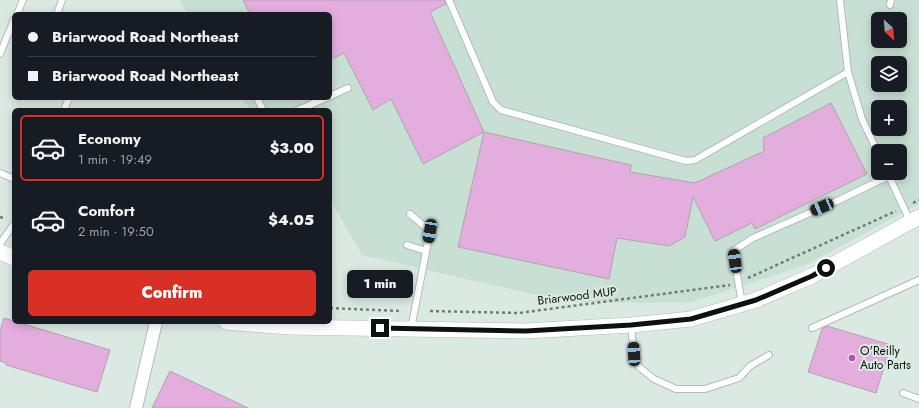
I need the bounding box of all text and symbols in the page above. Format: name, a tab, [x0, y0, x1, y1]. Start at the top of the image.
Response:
north arrow	[871, 12, 907, 48]
map controls	[871, 12, 907, 180]
text: Briarwood Road Northeast	[52, 26, 239, 48]
button: layers	[871, 56, 907, 92]
text: Briarwood Road Northeast	[52, 65, 239, 87]
button: +	[871, 100, 907, 136]
text: Economy	[78, 128, 141, 150]
icon: car	[30, 130, 66, 166]
text: $3.00	[270, 137, 314, 159]
button: −	[871, 144, 907, 180]
text: 1 min · 19:49	[78, 150, 152, 169]
car	[809, 197, 835, 217]
text: Comfort	[78, 200, 135, 222]
icon: car	[30, 202, 66, 238]
text: $4.05	[268, 209, 314, 231]
car	[422, 218, 438, 244]
text: 2 min · 19:50	[78, 222, 154, 241]
car	[727, 248, 743, 274]
route start	[817, 259, 835, 277]
button: Confirm	[28, 270, 316, 316]
callout: 1 min	[347, 270, 413, 298]
text: 1 min	[364, 274, 396, 293]
street label: Briarwood MUP	[536, 282, 618, 310]
route end	[371, 319, 389, 337]
car	[627, 342, 641, 366]
place label: O'Reilly Auto Parts	[860, 342, 911, 374]
marker: O'Reilly Auto Parts	[847, 353, 857, 363]

